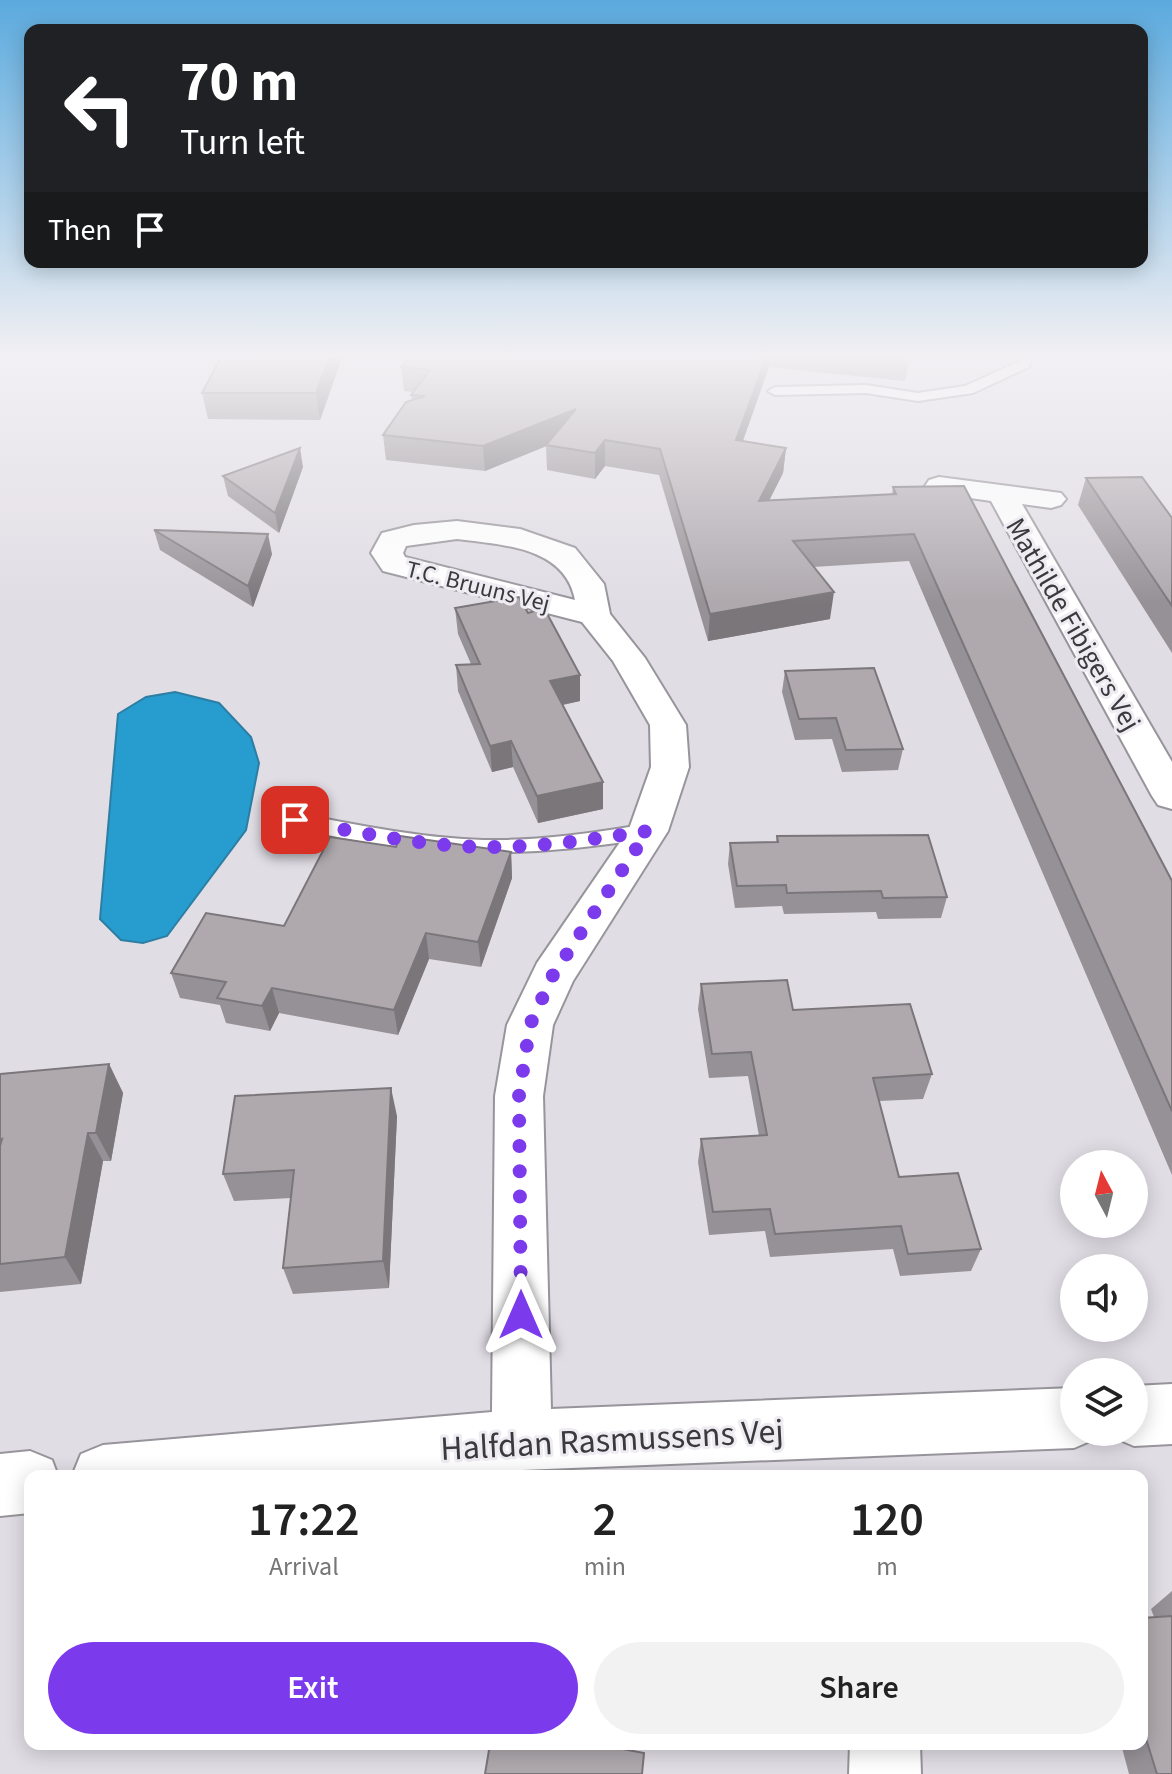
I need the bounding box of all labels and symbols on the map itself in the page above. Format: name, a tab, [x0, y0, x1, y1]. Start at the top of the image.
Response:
street label: Mathilde Fibigers Vej	[996, 510, 1151, 739]
street label: T.C. Bruuns Vej	[402, 552, 554, 621]
pin	[261, 786, 329, 854]
north arrow	[1060, 1150, 1148, 1238]
position arrow	[479, 1273, 563, 1357]
street label: Halfdan Rasmussens Vej	[439, 1407, 785, 1474]

